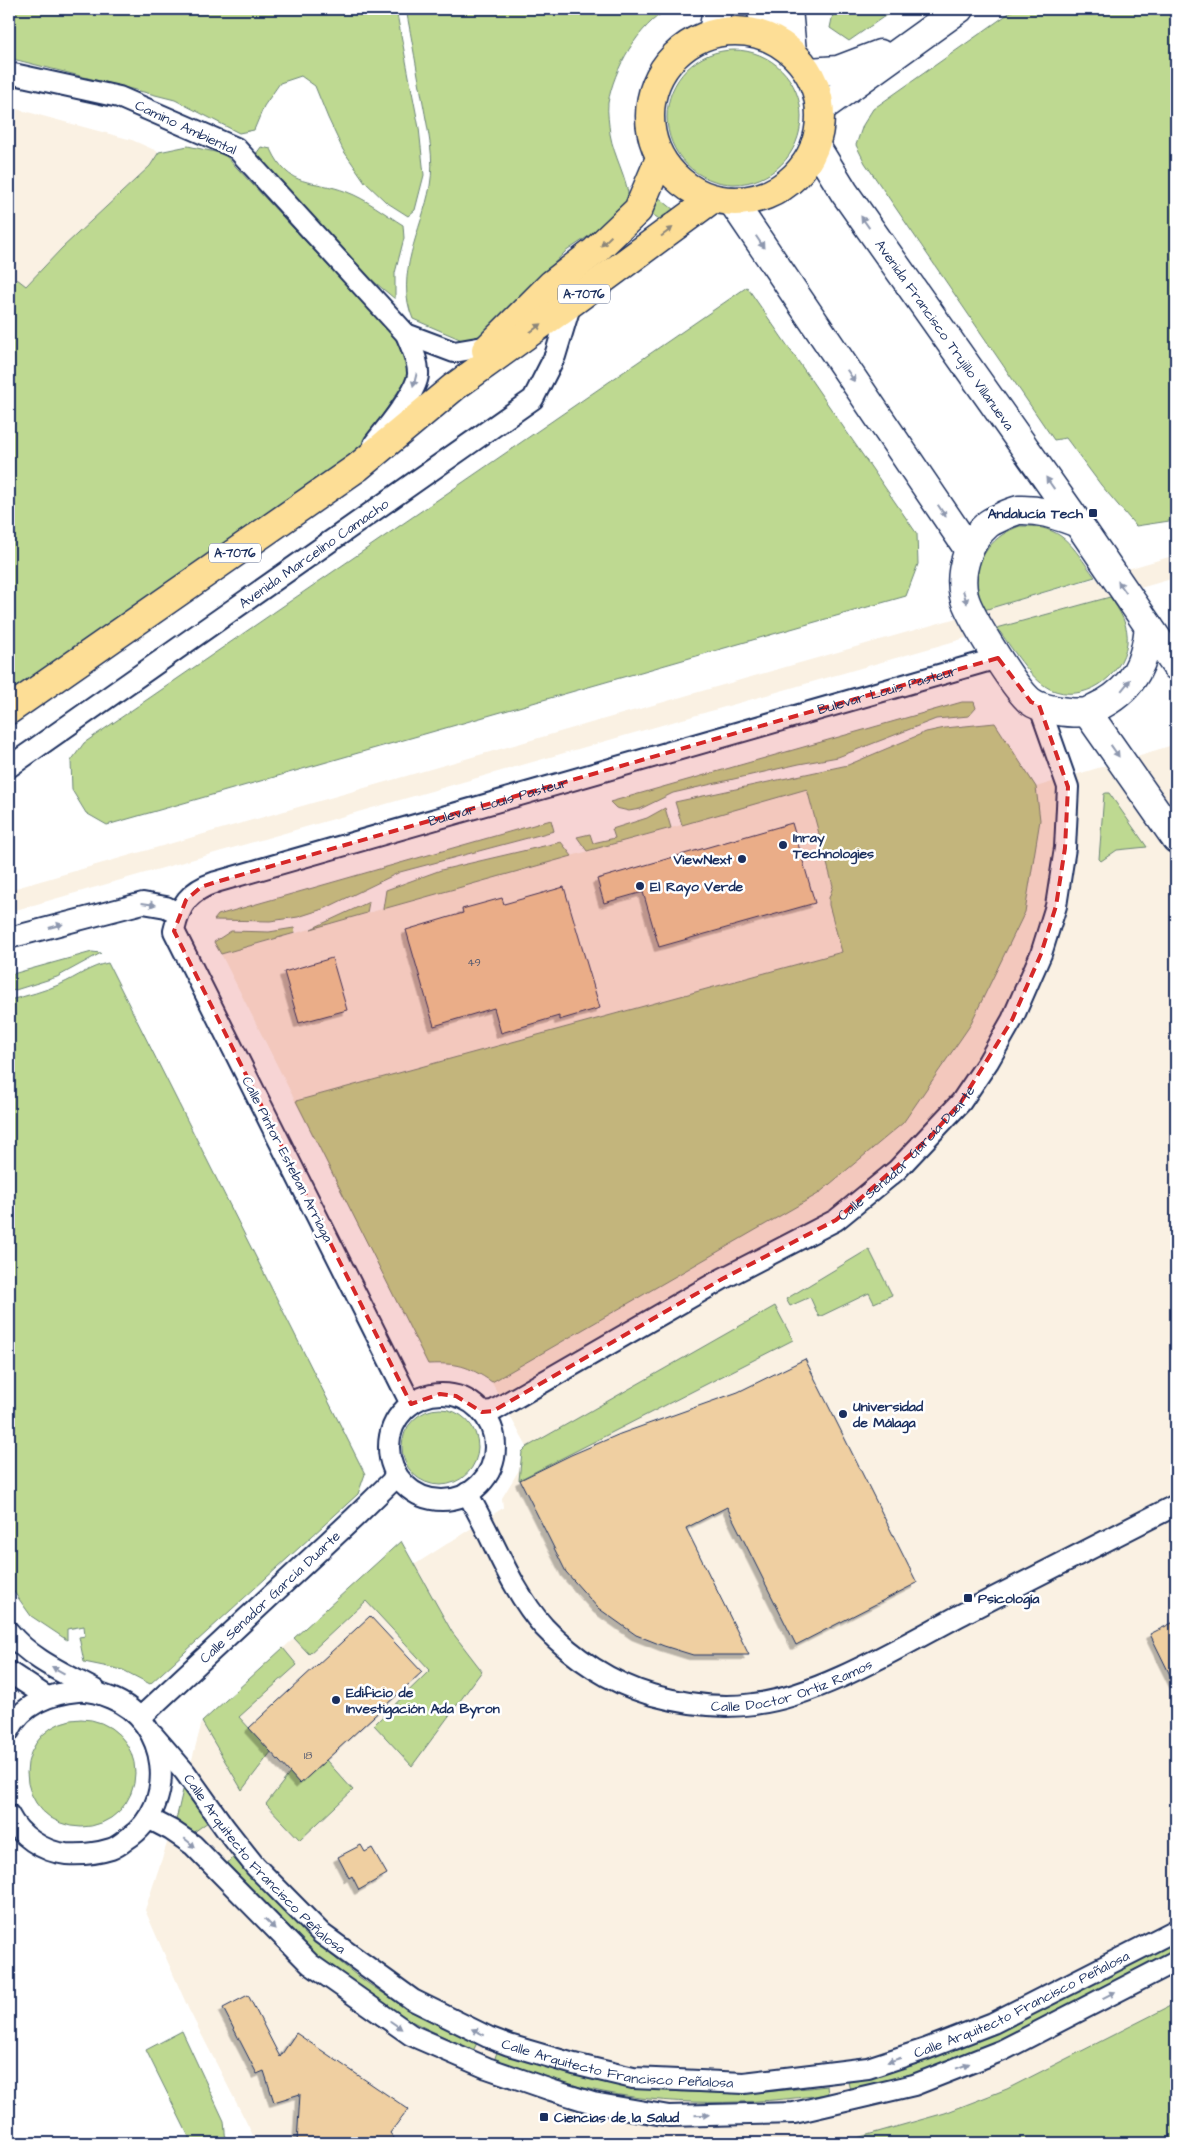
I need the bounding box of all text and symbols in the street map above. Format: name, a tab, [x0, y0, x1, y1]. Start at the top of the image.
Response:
street label: Camino Ambiental	[132, 96, 240, 160]
one-way arrow	[860, 215, 870, 229]
one-way arrow	[660, 226, 673, 237]
one-way arrow	[600, 235, 612, 247]
one-way arrow	[755, 235, 764, 249]
street label: Avenida Francisco Trujillo Villanueva	[870, 236, 1018, 435]
road number: A-7076	[558, 284, 610, 304]
one-way arrow	[529, 323, 543, 333]
one-way arrow	[846, 370, 856, 383]
one-way arrow	[411, 373, 419, 388]
one-way arrow	[1045, 476, 1055, 490]
street label: Avenida Marcelino Camacho	[235, 494, 393, 614]
one-way arrow	[937, 504, 947, 518]
place label: Andalucía Tech	[988, 504, 1084, 524]
marker: Andalucía Tech	[1087, 507, 1099, 519]
road number: A-7076	[209, 544, 261, 562]
one-way arrow	[1117, 580, 1127, 593]
one-way arrow	[962, 590, 970, 605]
street label: Bulevar Louis Pasteur	[815, 661, 961, 720]
one-way arrow	[1121, 679, 1132, 692]
one-way arrow	[1110, 744, 1120, 758]
street label: Bulevar Louis Pasteur	[426, 772, 571, 832]
place label: Inray Technologies	[792, 828, 874, 865]
marker: Inray Technologies	[777, 839, 789, 851]
place label: ViewNext	[673, 850, 732, 870]
marker: ViewNext	[736, 853, 748, 865]
place label: El Rayo Verde	[650, 877, 744, 897]
marker: El Rayo Verde	[634, 880, 646, 892]
one-way arrow	[142, 901, 158, 909]
one-way arrow	[48, 922, 63, 930]
house number: 49	[467, 955, 481, 970]
street label: Calle Pintor Esteban Arriaga	[237, 1073, 338, 1246]
street label: Calle Senador García Duarte	[833, 1082, 981, 1226]
place label: Universidad de Málaga	[852, 1397, 924, 1434]
marker: Universidad de Málaga	[837, 1408, 849, 1420]
street label: Calle Senador García Duarte	[195, 1526, 345, 1668]
place label: Psicología	[978, 1589, 1040, 1610]
marker: Psicología	[962, 1592, 974, 1604]
street label: Calle Doctor Ortiz Ramos	[711, 1655, 876, 1717]
one-way arrow	[52, 1665, 65, 1674]
place label: Edificio de Investigación Ada Byron	[346, 1683, 500, 1720]
marker: Edificio de Investigación Ada Byron	[330, 1694, 342, 1706]
house number: 18	[304, 1748, 312, 1763]
street label: Calle Arquitecto Francisco Peñalosa	[178, 1770, 349, 1959]
one-way arrow	[183, 1838, 196, 1849]
one-way arrow	[263, 1918, 275, 1930]
street label: Calle Arquitecto Francisco Peñalosa	[911, 1946, 1133, 2063]
one-way arrow	[1101, 1991, 1116, 1999]
one-way arrow	[389, 2020, 403, 2030]
one-way arrow	[471, 2028, 485, 2036]
street label: Calle Arquitecto Francisco Peñalosa	[498, 2034, 734, 2094]
one-way arrow	[886, 2056, 901, 2064]
one-way arrow	[955, 2062, 970, 2069]
place label: Ciencias de la Salud	[554, 2108, 680, 2128]
marker: Ciencias de la Salud	[538, 2111, 550, 2123]
one-way arrow	[694, 2111, 710, 2119]

